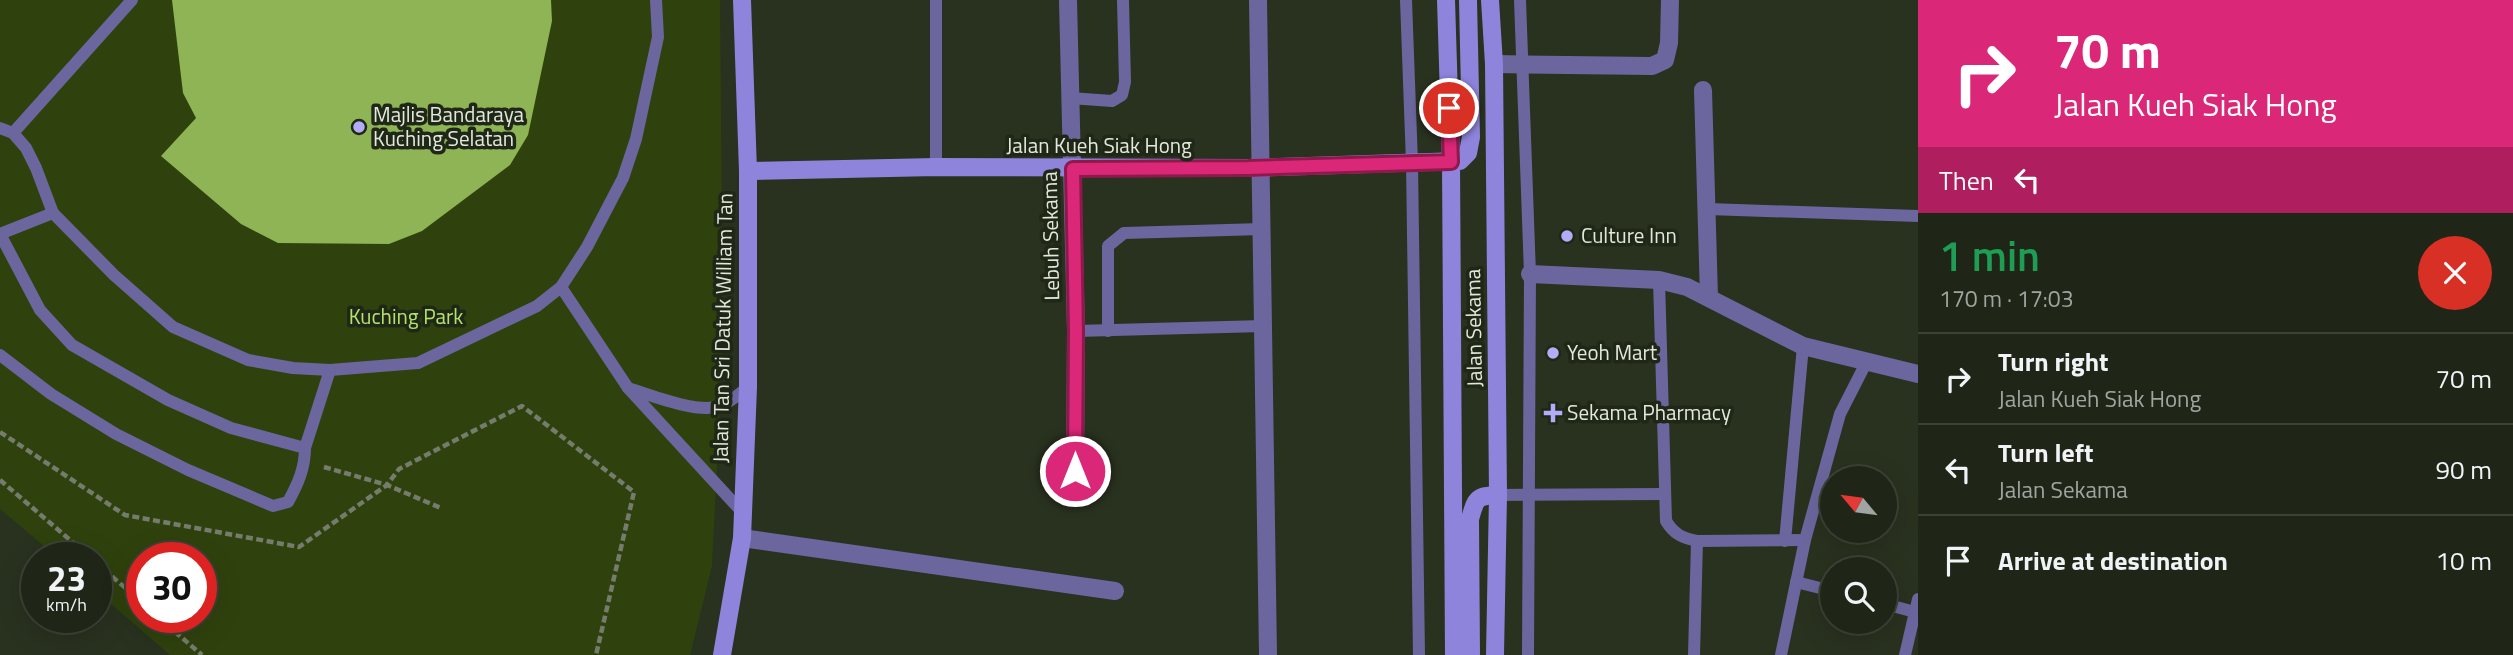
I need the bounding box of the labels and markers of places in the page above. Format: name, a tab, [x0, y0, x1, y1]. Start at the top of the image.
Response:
pin	[1419, 78, 1479, 138]
place label: Majlis Bandaraya Kuching Selatan	[373, 98, 525, 154]
marker: Majlis Bandaraya Kuching Selatan	[351, 119, 367, 135]
place label: Culture Inn	[1581, 219, 1677, 251]
marker: Culture Inn	[1559, 228, 1575, 244]
place label: Yeoh Mart	[1567, 336, 1658, 368]
marker: Yeoh Mart	[1545, 345, 1561, 361]
place label: Sekama Pharmacy	[1567, 396, 1731, 428]
marker: Sekama Pharmacy	[1545, 405, 1561, 421]

